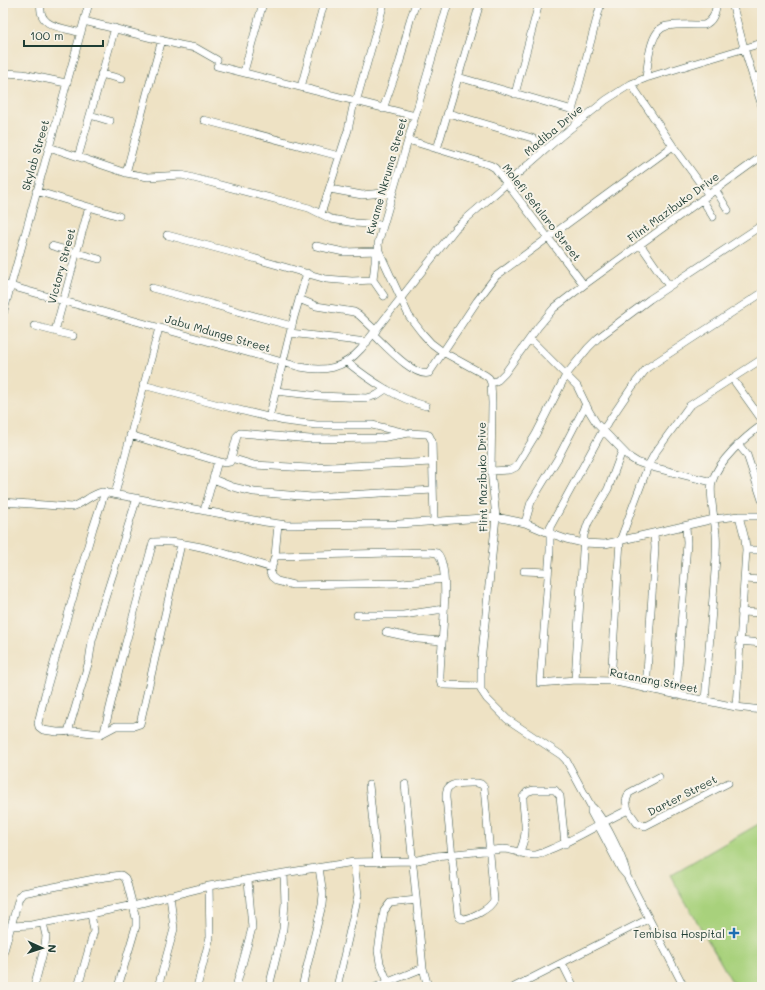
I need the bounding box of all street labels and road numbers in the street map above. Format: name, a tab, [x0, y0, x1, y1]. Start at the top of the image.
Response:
street label: Madiba Drive	[520, 101, 586, 159]
street label: Kwame Nkruma Street	[362, 116, 410, 236]
street label: Skylab Street	[18, 118, 52, 192]
street label: Molefi Sefularo Street	[499, 160, 585, 264]
street label: Flint Mazibuko Drive	[624, 169, 722, 245]
street label: Victory Street	[44, 226, 78, 306]
street label: Jabu Mdunge Street	[164, 311, 273, 355]
street label: Flint Mazibuko Drive	[474, 422, 490, 532]
street label: Ratanang Street	[609, 664, 700, 696]
street label: Darter Street	[645, 771, 719, 819]

